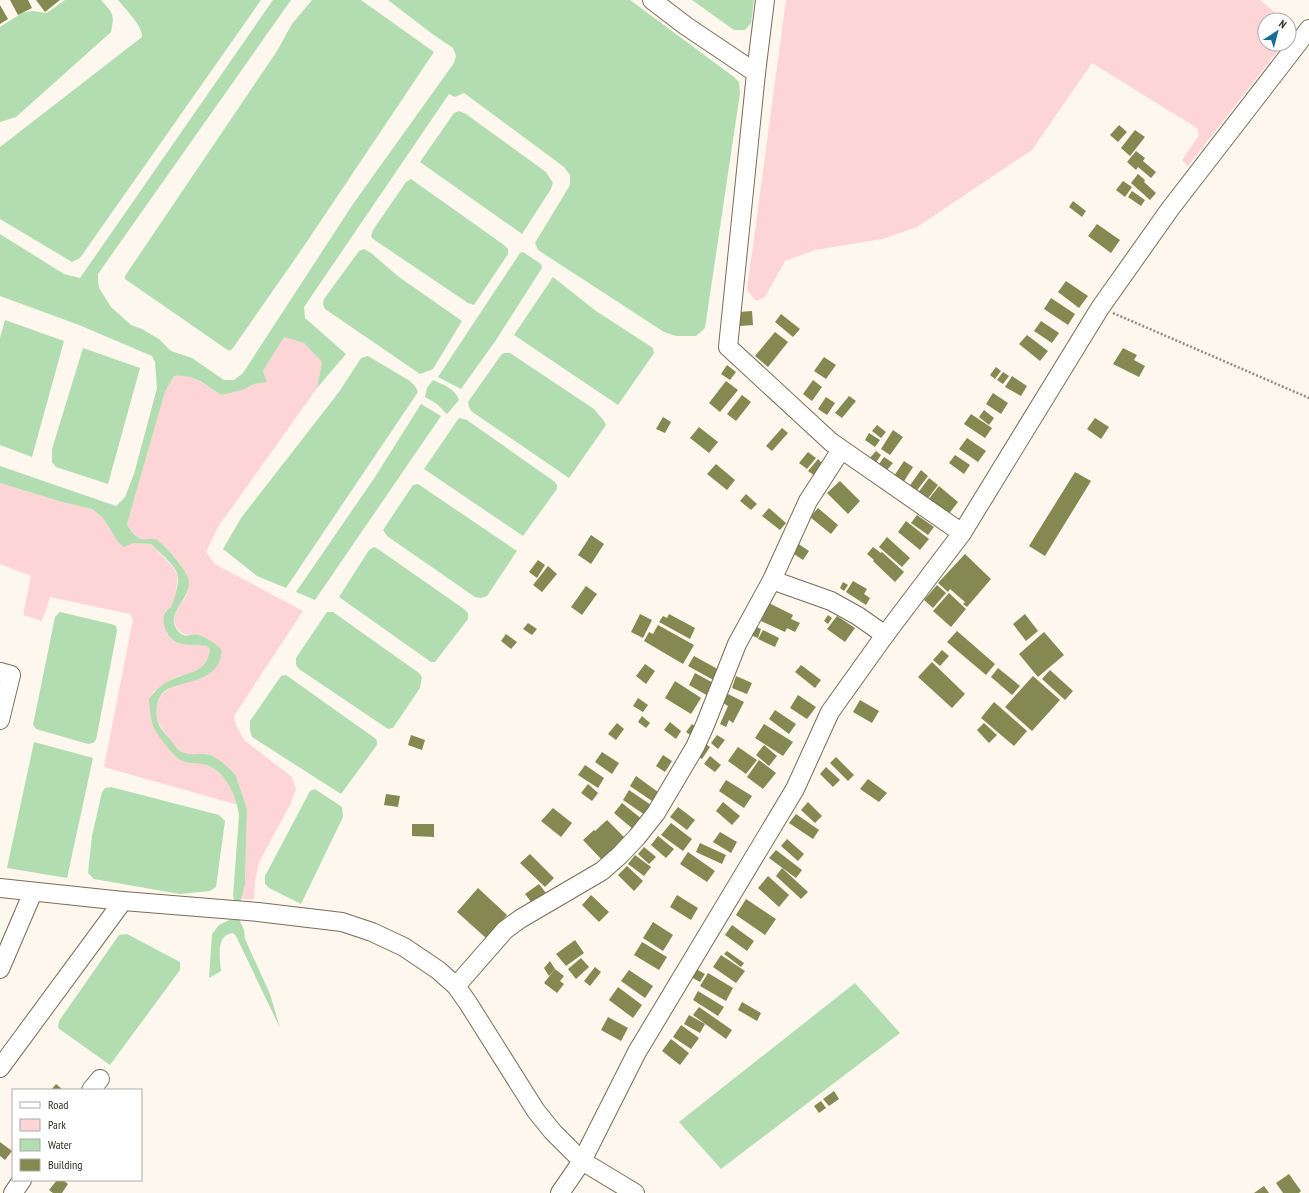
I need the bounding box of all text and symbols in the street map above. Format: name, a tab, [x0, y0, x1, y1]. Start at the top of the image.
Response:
north arrow	[1257, 12, 1297, 52]
text: N	[1276, 16, 1289, 31]
legend	[12, 1089, 142, 1181]
text: Road	[48, 1097, 68, 1112]
text: Park	[48, 1117, 66, 1132]
text: Water	[48, 1137, 73, 1152]
text: Building	[48, 1157, 83, 1172]

